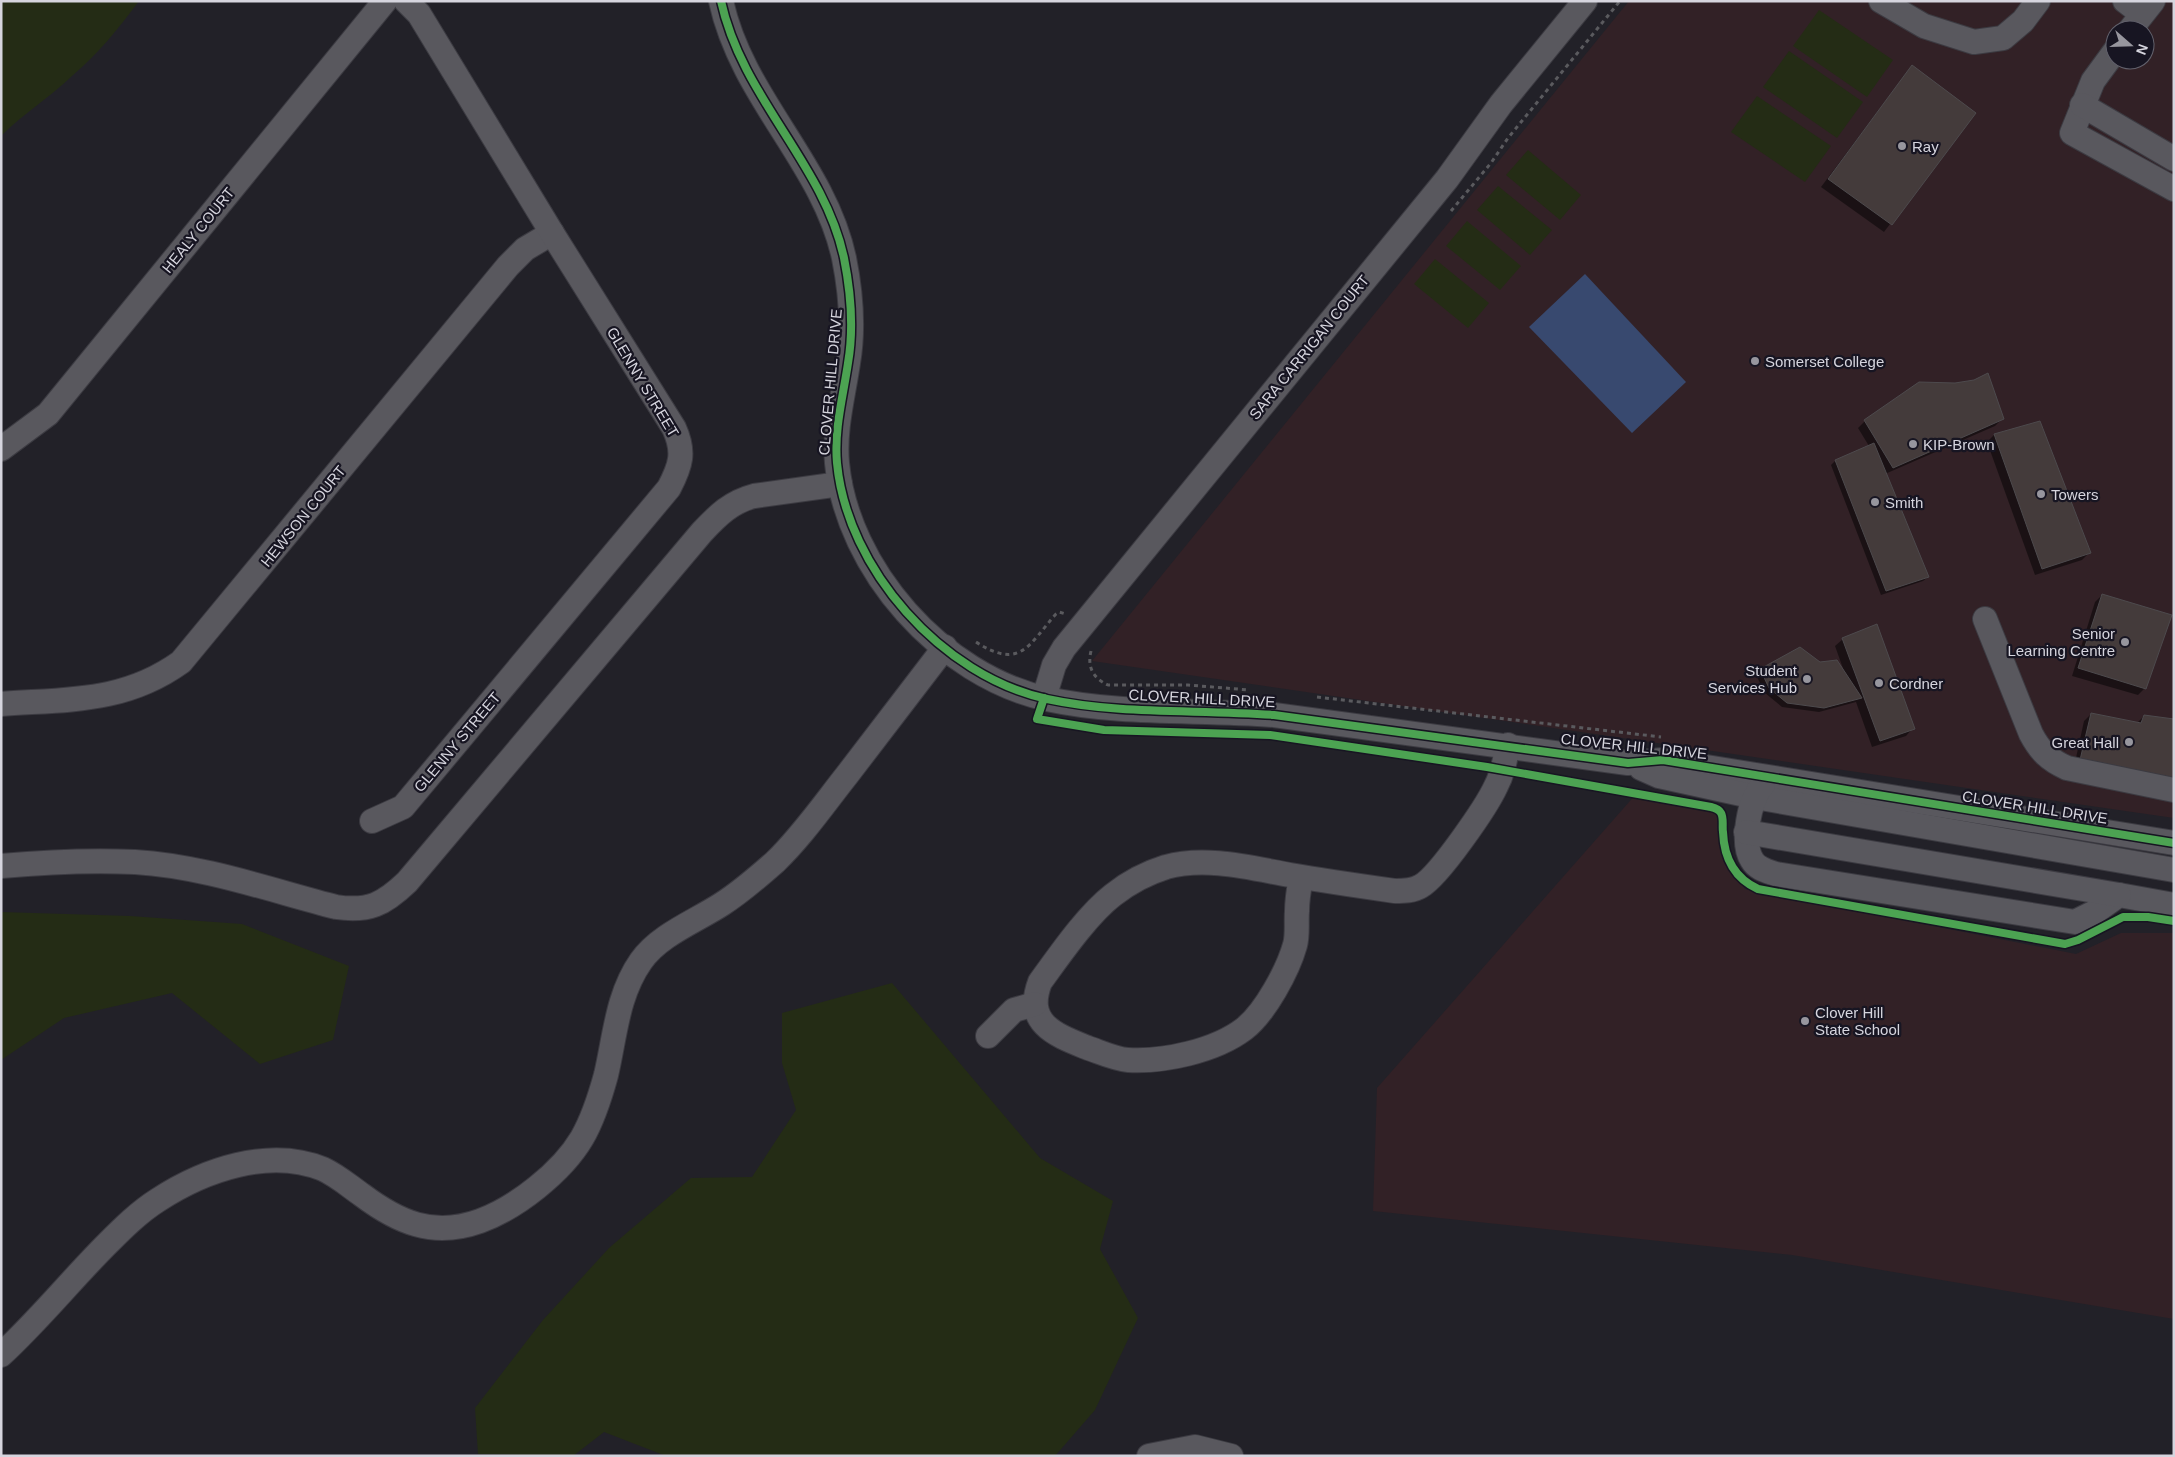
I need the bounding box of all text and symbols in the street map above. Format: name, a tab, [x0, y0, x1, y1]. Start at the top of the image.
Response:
north arrow	[2105, 20, 2155, 70]
text: N	[2133, 42, 2151, 57]
place label: Ray	[1912, 138, 1939, 155]
marker: Ray	[1896, 140, 1908, 152]
street label: HEALY COURT	[158, 184, 238, 276]
street label: SARA CARRIGAN COURT	[1246, 271, 1372, 423]
street label: CLOVER HILL DRIVE	[815, 308, 845, 456]
street label: GLENNY STREET	[604, 324, 682, 440]
place label: Somerset College	[1765, 353, 1884, 370]
marker: Somerset College	[1749, 355, 1761, 367]
place label: KIP-Brown	[1923, 436, 1995, 453]
marker: KIP-Brown	[1907, 438, 1919, 450]
street label: HEWSON COURT	[257, 462, 349, 570]
place label: Towers	[2051, 486, 2099, 503]
marker: Towers	[2035, 488, 2047, 500]
place label: Smith	[1885, 494, 1923, 511]
marker: Smith	[1869, 496, 1881, 508]
place label: Senior Learning Centre	[2007, 625, 2115, 659]
marker: Senior Learning Centre	[2119, 636, 2131, 648]
place label: Student Services Hub	[1708, 662, 1798, 696]
marker: Student Services Hub	[1801, 673, 1813, 685]
place label: Cordner	[1889, 675, 1943, 692]
marker: Cordner	[1873, 677, 1885, 689]
street label: CLOVER HILL DRIVE	[1128, 686, 1276, 710]
street label: GLENNY STREET	[410, 689, 504, 795]
street label: CLOVER HILL DRIVE	[1560, 730, 1708, 762]
place label: Great Hall	[2051, 734, 2119, 751]
marker: Great Hall	[2123, 736, 2135, 748]
street label: CLOVER HILL DRIVE	[1961, 787, 2109, 827]
place label: Clover Hill State School	[1815, 1004, 1900, 1038]
marker: Clover Hill State School	[1799, 1015, 1811, 1027]

